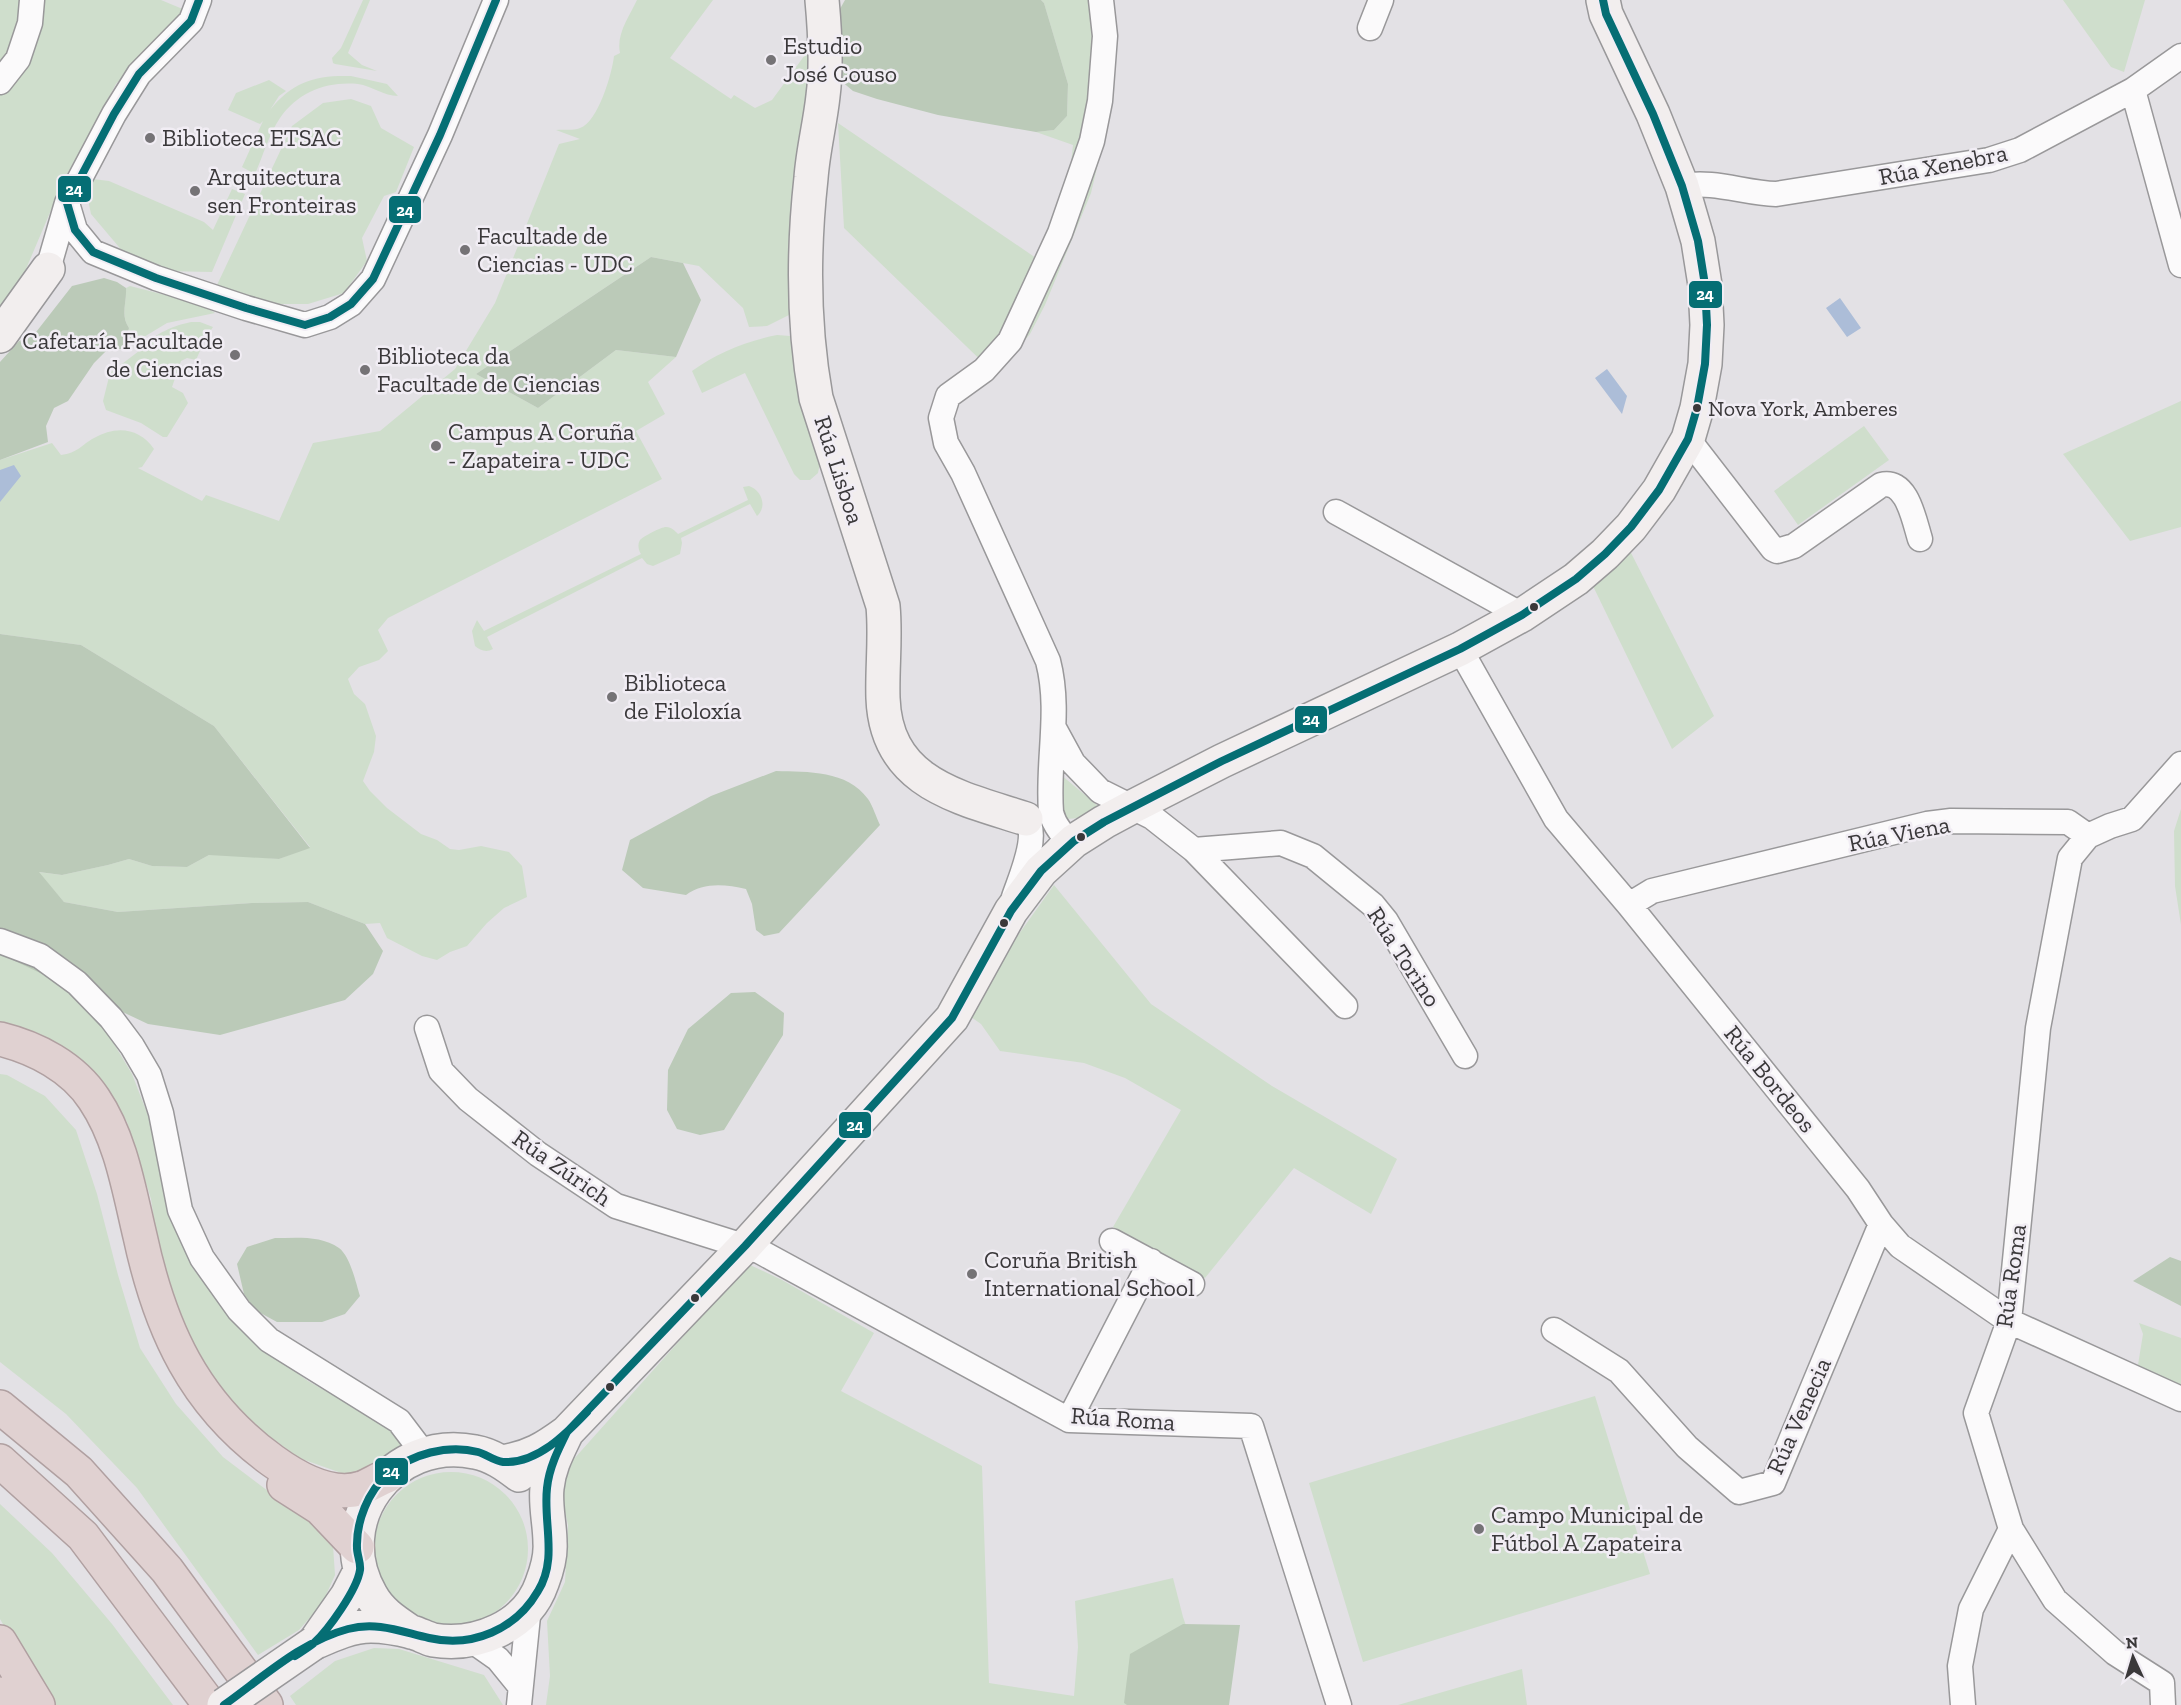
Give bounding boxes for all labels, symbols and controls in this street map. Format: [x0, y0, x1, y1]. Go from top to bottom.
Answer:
place label: Estudio José Couso [783, 31, 897, 88]
marker: Estudio José Couso [764, 53, 778, 67]
place label: Biblioteca ETSAC [162, 123, 342, 152]
marker: Biblioteca ETSAC [143, 131, 157, 145]
street label: Rúa Xenebra [1876, 138, 2010, 191]
place label: Arquitectura sen Fronteiras [207, 162, 357, 219]
line badge: 24 [57, 175, 92, 203]
text: 24 [65, 180, 83, 199]
marker: Arquitectura sen Fronteiras [188, 184, 202, 198]
line badge: 24 [388, 195, 422, 224]
text: 24 [396, 201, 414, 220]
place label: Facultade de Ciencias - UDC [477, 221, 633, 278]
marker: Facultade de Ciencias - UDC [458, 243, 472, 257]
line badge: 24 [1688, 280, 1723, 309]
text: 24 [1696, 285, 1714, 304]
place label: Cafetaría Facultade de Ciencias [22, 326, 223, 383]
place label: Biblioteca da Facultade de Ciencias [377, 341, 600, 398]
marker: Cafetaría Facultade de Ciencias [228, 348, 242, 362]
marker: Biblioteca da Facultade de Ciencias [358, 363, 372, 377]
place label: Nova York, Amberes [1708, 395, 1898, 422]
marker: Nova York, Amberes [1691, 402, 1703, 414]
street label: Rúa Lisboa [808, 412, 871, 528]
place label: Campus A Coruña - Zapateira - UDC [448, 417, 635, 474]
marker: Campus A Coruña - Zapateira - UDC [429, 439, 443, 453]
unlabelled marker [1528, 601, 1540, 613]
place label: Biblioteca de Filoloxía [624, 668, 742, 725]
marker: Biblioteca de Filoloxía [605, 690, 619, 704]
line badge: 24 [1294, 705, 1328, 734]
text: 24 [1302, 710, 1320, 729]
street label: Rúa Viena [1846, 809, 1953, 858]
unlabelled marker [1075, 831, 1087, 843]
street label: Rúa Torino [1361, 901, 1447, 1012]
unlabelled marker [998, 917, 1010, 929]
street label: Rúa Bordeos [1718, 1019, 1822, 1138]
line badge: 24 [838, 1111, 872, 1139]
text: 24 [846, 1116, 864, 1135]
street label: Rúa Zúrich [507, 1123, 618, 1212]
street label: Rúa Roma [1989, 1222, 2032, 1330]
place label: Coruña British International School [984, 1245, 1195, 1302]
marker: Coruña British International School [965, 1267, 979, 1281]
unlabelled marker [689, 1292, 701, 1304]
street label: Rúa Venecia [1760, 1353, 1837, 1478]
unlabelled marker [604, 1381, 616, 1393]
street label: Rúa Roma [1070, 1400, 1177, 1437]
line badge: 24 [374, 1457, 409, 1486]
text: 24 [382, 1462, 400, 1481]
place label: Campo Municipal de Fútbol A Zapateira [1491, 1500, 1703, 1557]
marker: Campo Municipal de Fútbol A Zapateira [1472, 1522, 1486, 1536]
north arrow [2103, 1627, 2163, 1687]
text: N [2125, 1633, 2139, 1652]

